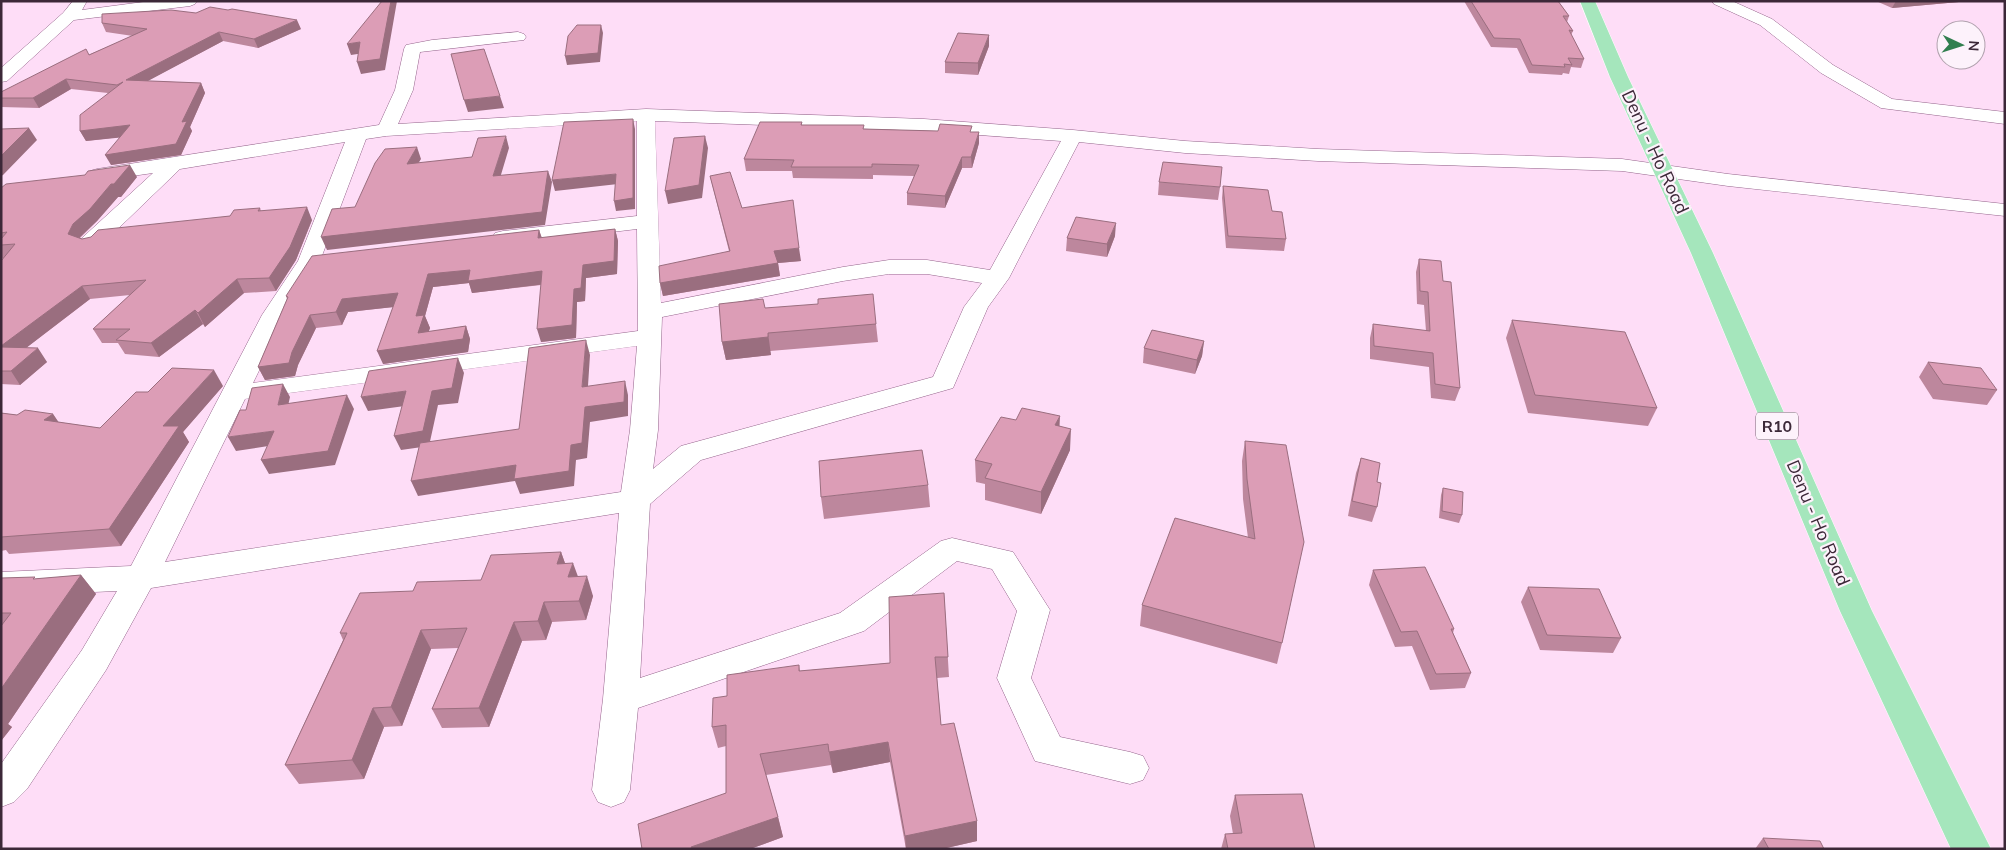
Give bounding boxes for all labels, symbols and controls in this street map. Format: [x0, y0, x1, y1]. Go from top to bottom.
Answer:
north arrow [1936, 20, 1986, 70]
text: N [1965, 40, 1983, 52]
street label: Denu - Ho Road [1617, 86, 1694, 217]
road number: R10 [1756, 412, 1798, 440]
street label: Denu - Ho Road [1782, 457, 1855, 589]

